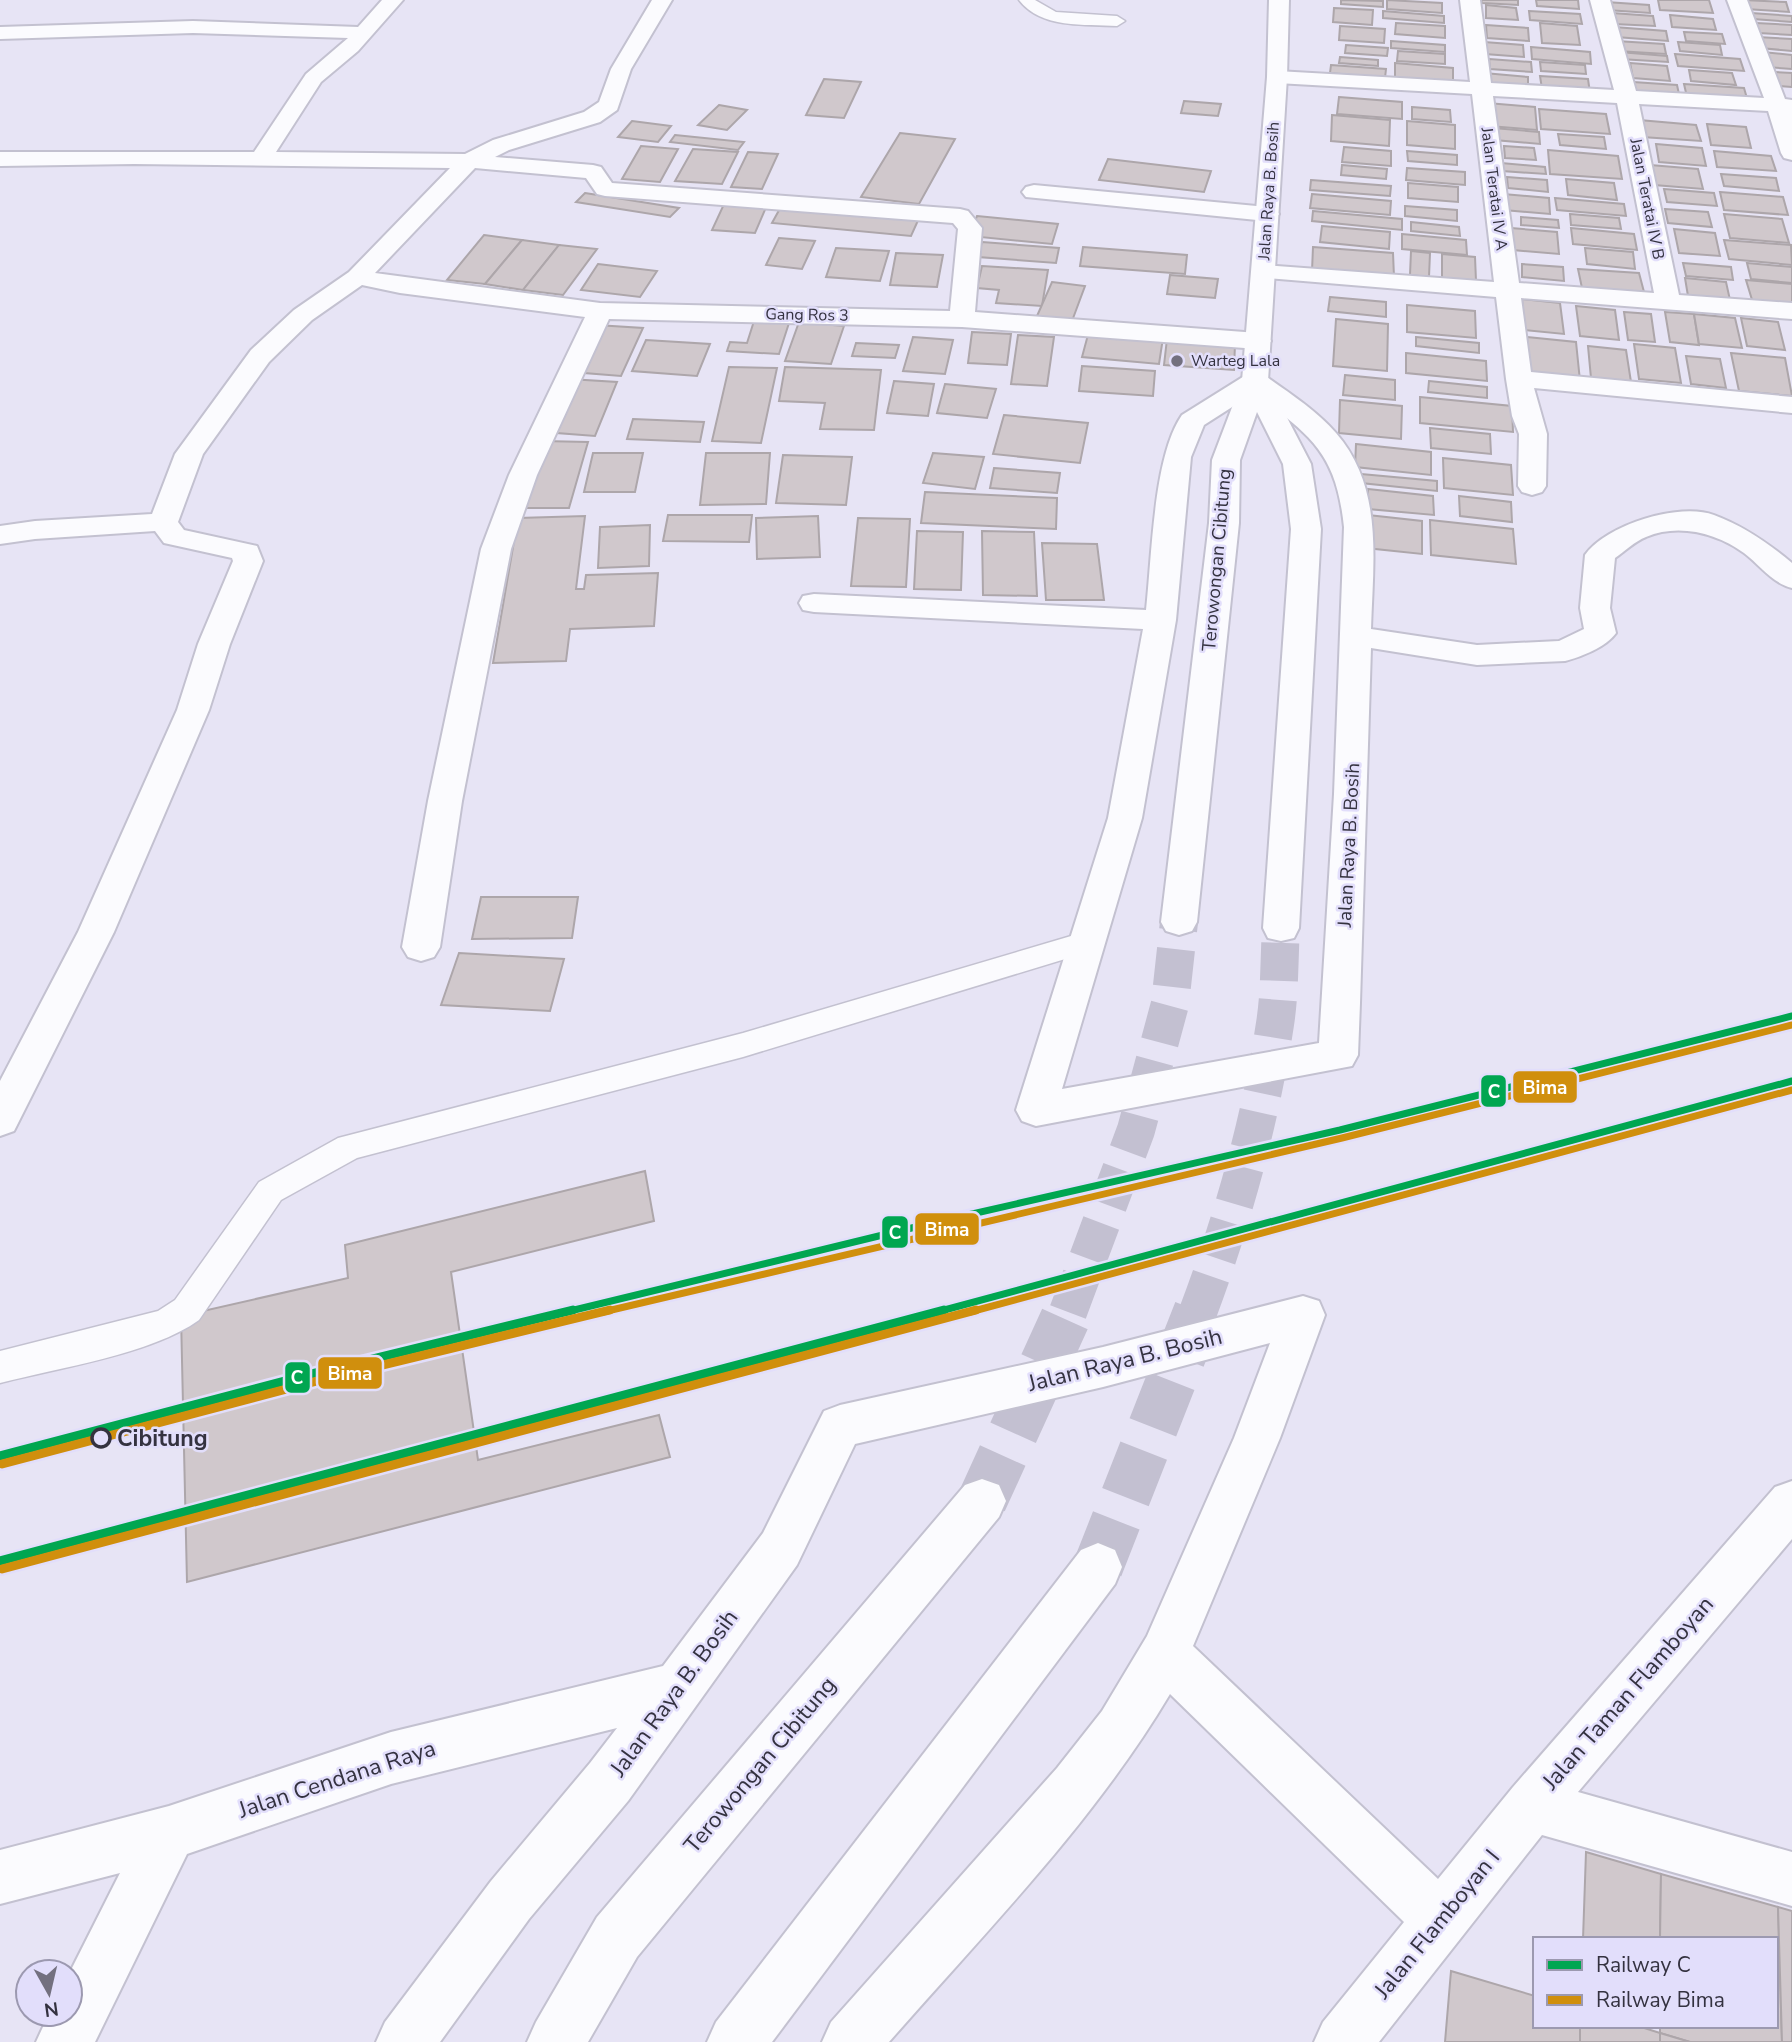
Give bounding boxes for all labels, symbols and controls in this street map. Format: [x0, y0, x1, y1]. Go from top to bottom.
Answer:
street label: Jalan Raya B. Bosih [1253, 121, 1285, 262]
street label: Jalan Teratai IV A [1475, 125, 1513, 252]
street label: Jalan Teratai IV B [1624, 136, 1670, 262]
street label: Gang Ros 3 [765, 303, 849, 327]
place label: Warteg Lala [1191, 350, 1280, 372]
marker: Warteg Lala [1169, 353, 1185, 369]
street label: Terowongan Cibitung [1196, 468, 1238, 652]
street label: Jalan Raya B. Bosih [1332, 762, 1366, 929]
line badge: Bima [1512, 1070, 1578, 1104]
line badge: C [1480, 1074, 1507, 1108]
text: Bima [1523, 1075, 1567, 1101]
text: C [1488, 1079, 1501, 1105]
line badge: Bima [914, 1212, 980, 1246]
line badge: C [881, 1215, 909, 1249]
text: Bima [925, 1217, 969, 1243]
text: C [889, 1220, 902, 1246]
street label: Jalan Raya B. Bosih [1024, 1321, 1225, 1399]
line badge: Bima [317, 1356, 383, 1390]
line badge: C [284, 1361, 311, 1394]
text: Bima [328, 1361, 372, 1387]
text: C [291, 1365, 304, 1391]
place label: Cibitung [117, 1423, 208, 1454]
marker: Cibitung [91, 1428, 111, 1448]
street label: Jalan Taman Flamboyan [1535, 1590, 1721, 1797]
street label: Jalan Raya B. Bosih [602, 1603, 745, 1783]
street label: Terowongan Cibitung [677, 1670, 843, 1860]
street label: Jalan Cendana Raya [234, 1732, 440, 1826]
street label: Jalan Flamboyan I [1367, 1843, 1507, 2006]
legend [1533, 1937, 1778, 2028]
text: Railway C [1596, 1951, 1691, 1979]
north arrow [14, 1958, 84, 2028]
text: Railway Bima [1596, 1986, 1725, 2014]
text: N [42, 1995, 60, 2023]

